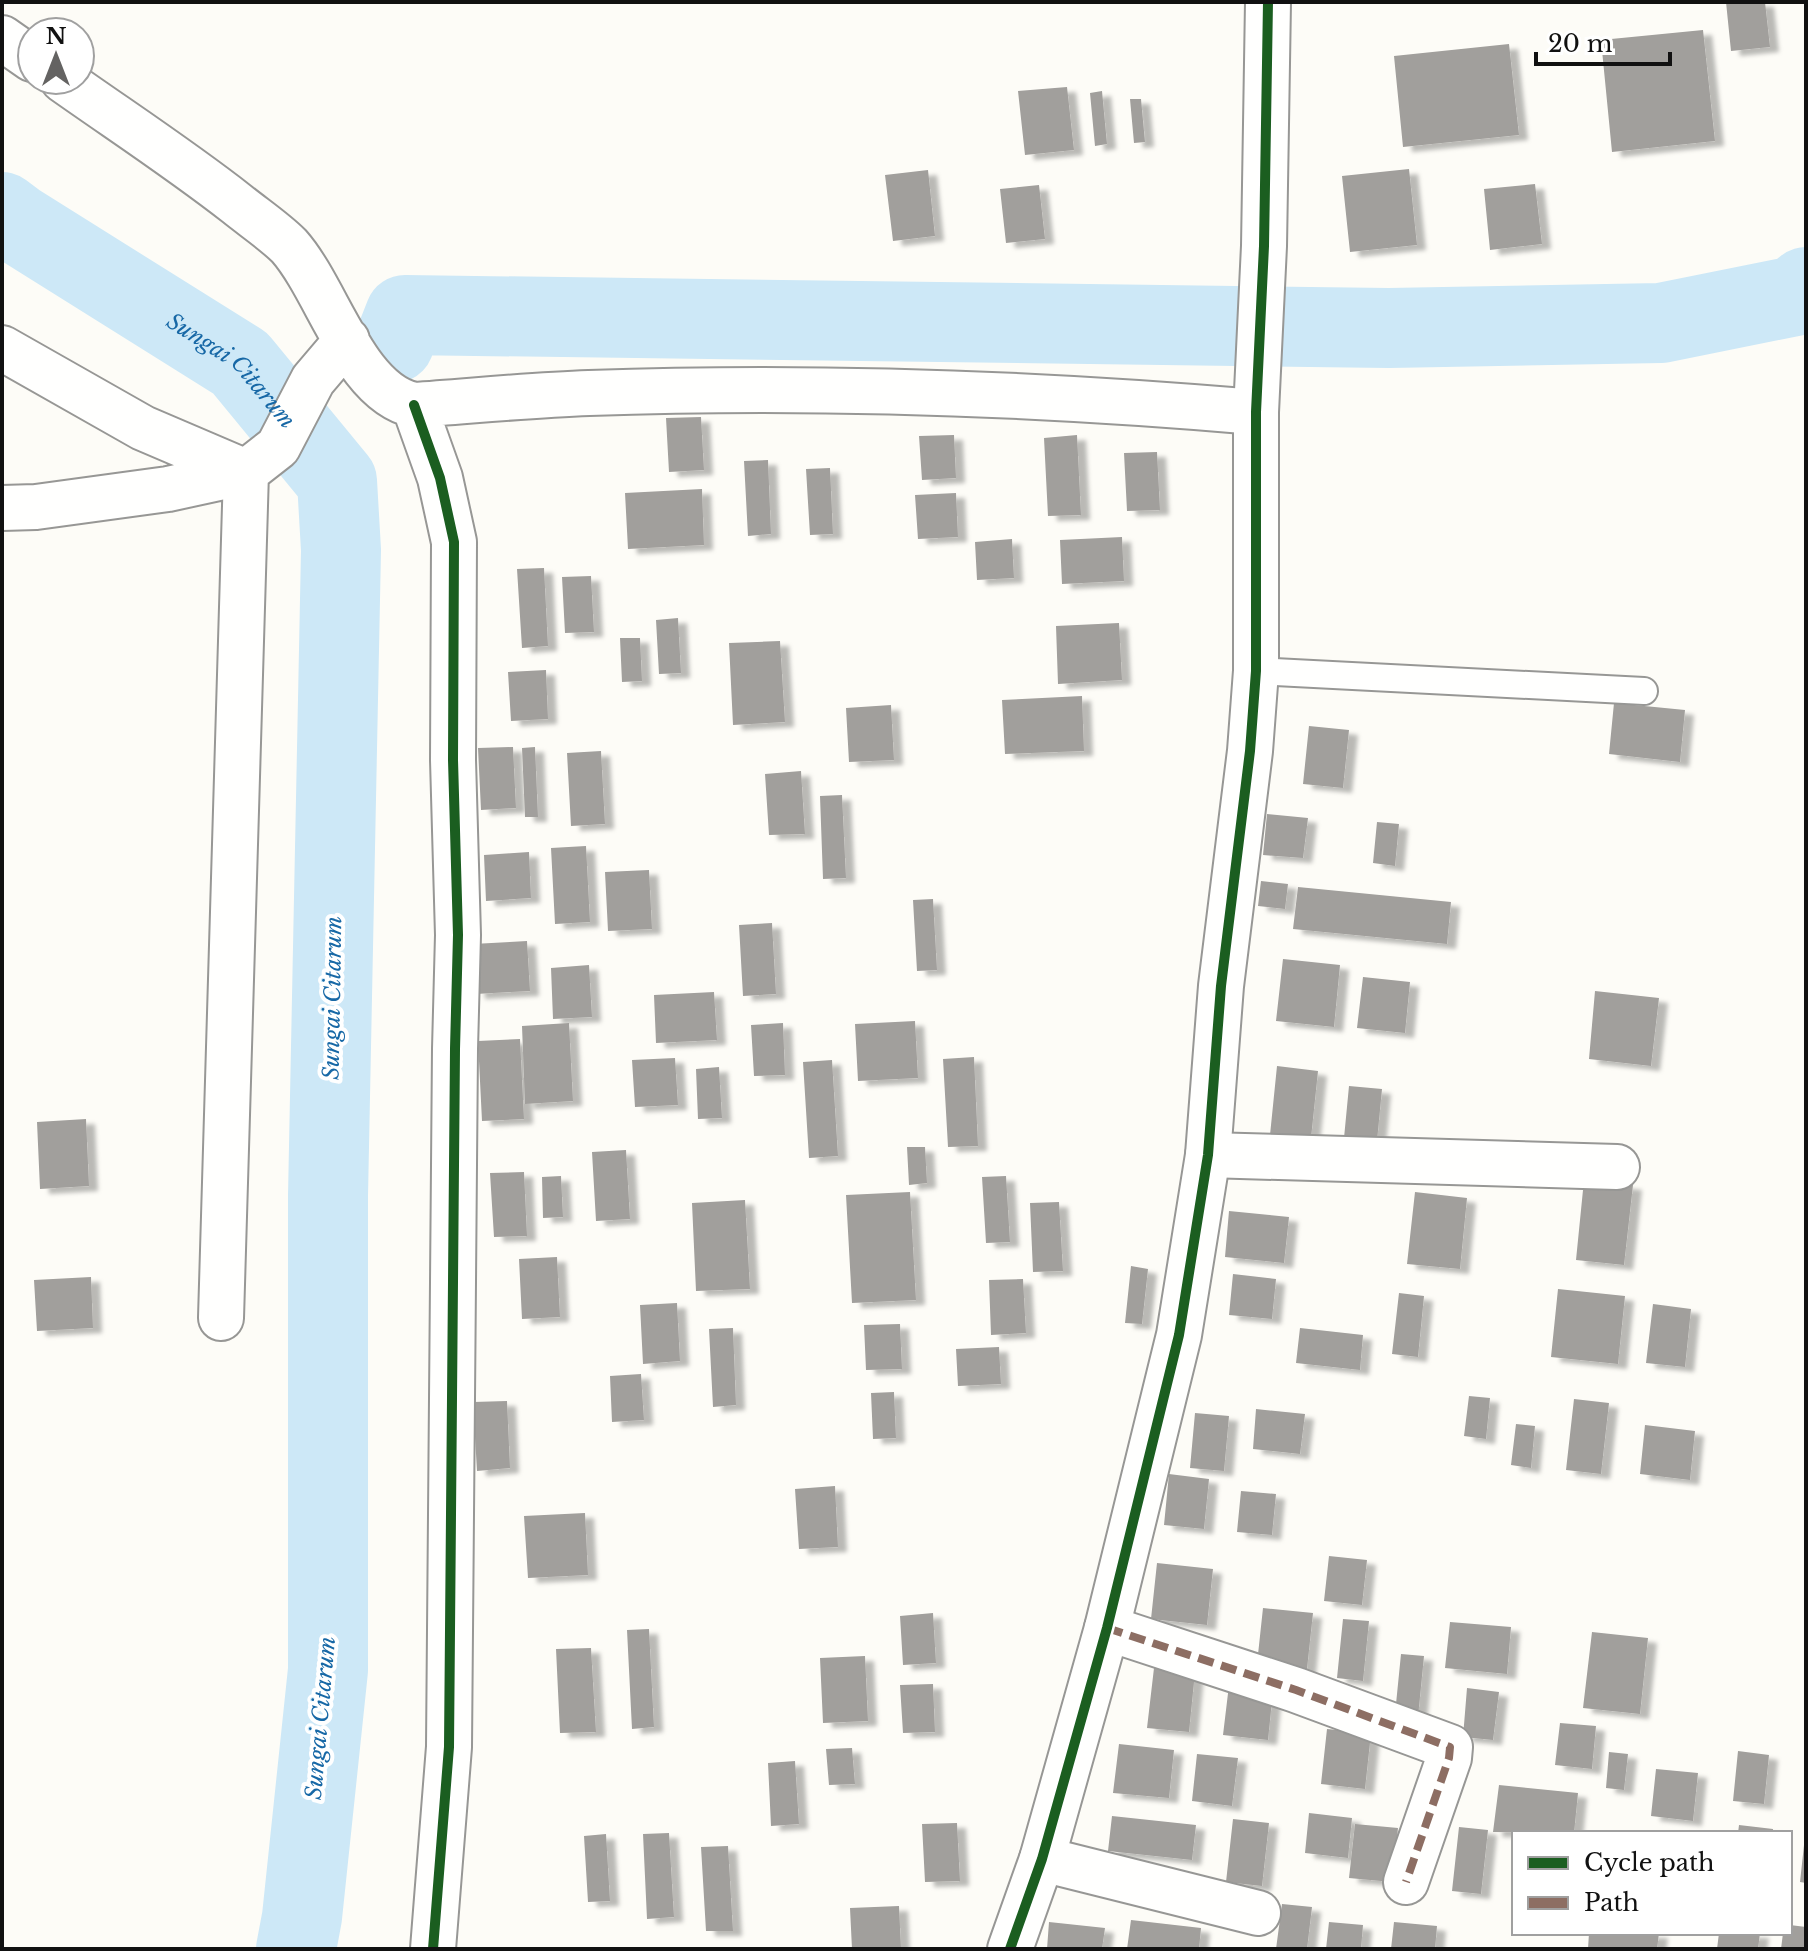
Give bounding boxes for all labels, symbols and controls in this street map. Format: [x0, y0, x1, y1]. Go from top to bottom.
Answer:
north arrow [16, 16, 96, 96]
scale bar [1536, 16, 1670, 66]
text: N [46, 23, 67, 50]
text: 20 m [1548, 29, 1613, 58]
water label: Sungai Citarum [161, 307, 301, 434]
water label: Sungai Citarum [318, 916, 347, 1080]
water label: Sungai Citarum [300, 1635, 341, 1801]
legend [1512, 1831, 1792, 1935]
text: Cycle path [1584, 1848, 1715, 1877]
text: Path [1584, 1888, 1639, 1917]

